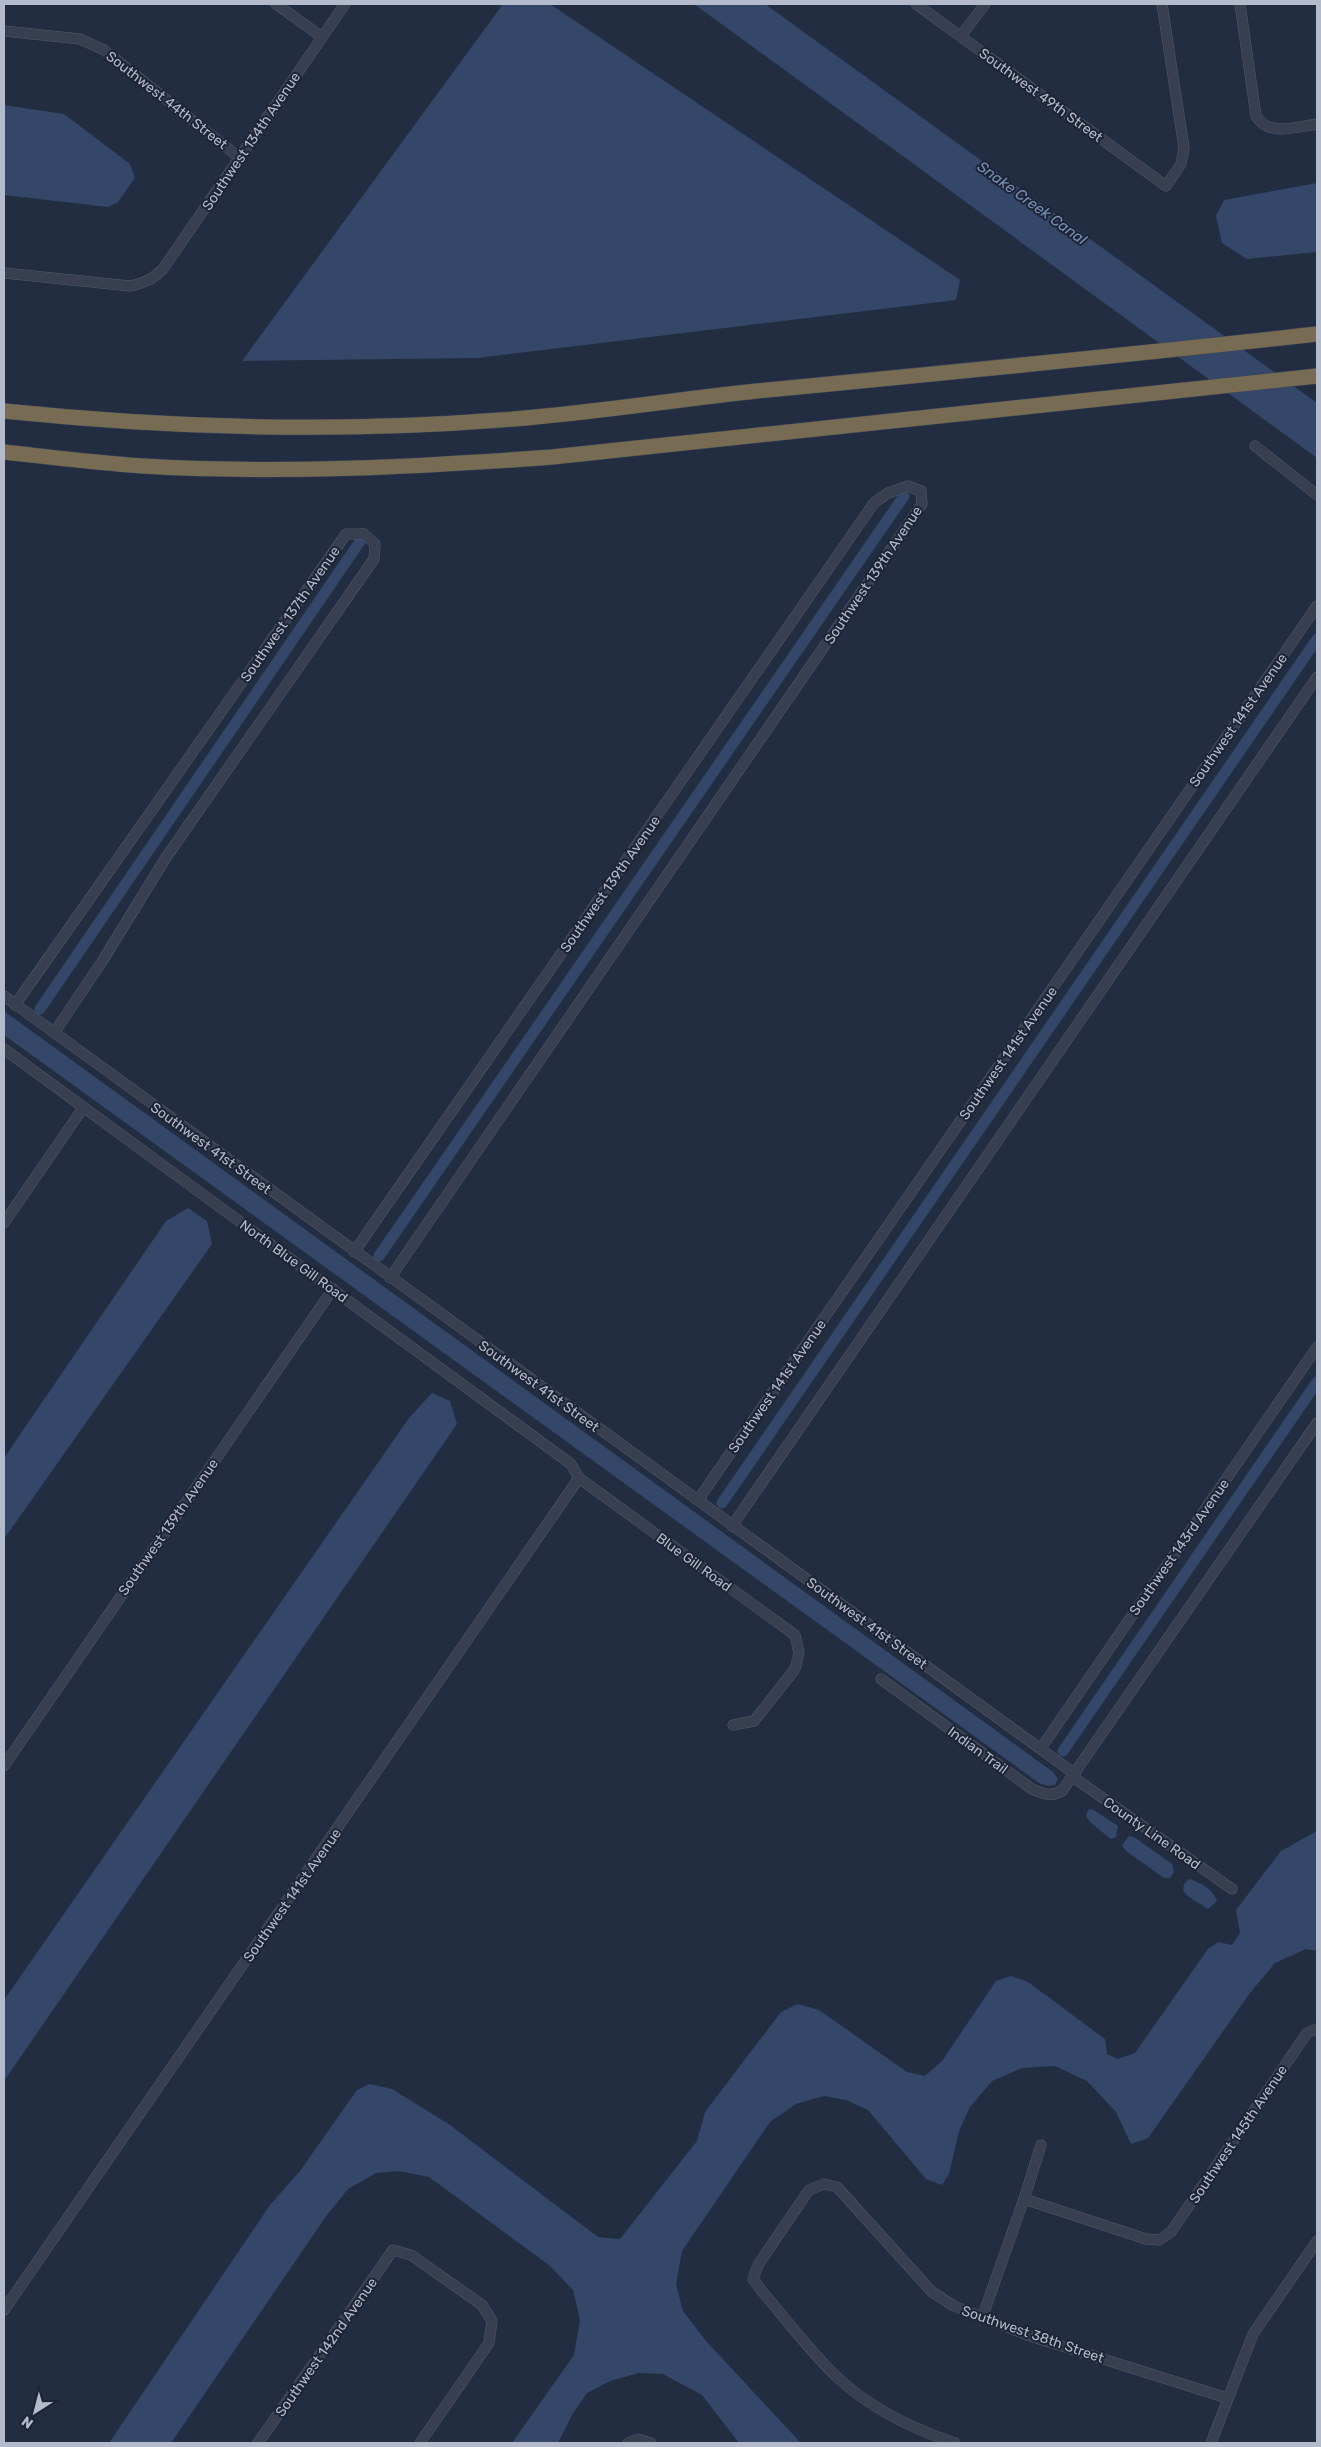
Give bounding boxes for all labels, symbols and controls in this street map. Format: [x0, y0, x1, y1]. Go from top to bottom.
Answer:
street label: Southwest 49th Street [976, 45, 1106, 146]
street label: Southwest 44th Street [103, 48, 231, 153]
street label: Southwest 134th Avenue [199, 69, 304, 214]
water label: Snake Creek Canal [974, 157, 1090, 249]
street label: Southwest 139th Avenue [821, 503, 926, 648]
street label: Southwest 137th Avenue [237, 543, 344, 685]
street label: Southwest 141st Avenue [1186, 650, 1291, 790]
street label: Southwest 139th Avenue [557, 813, 664, 956]
street label: Southwest 141st Avenue [956, 983, 1061, 1123]
street label: Southwest 41st Street [147, 1099, 275, 1198]
street label: North Blue Gill Road [236, 1217, 351, 1306]
street label: Southwest 141st Avenue [725, 1316, 830, 1456]
street label: Southwest 41st Street [475, 1337, 603, 1436]
street label: Southwest 139th Avenue [115, 1456, 222, 1599]
street label: Southwest 143rd Avenue [1126, 1476, 1233, 1619]
street label: Blue Gill Road [653, 1529, 735, 1595]
street label: Southwest 41st Street [803, 1574, 931, 1673]
street label: Indian Trail [944, 1723, 1011, 1778]
street label: County Line Road [1100, 1794, 1204, 1873]
street label: Southwest 141st Avenue [240, 1825, 345, 1965]
street label: Southwest 145th Avenue [1186, 2062, 1291, 2207]
street label: Southwest 142nd Avenue [272, 2274, 381, 2420]
street label: Southwest 38th Street [960, 2302, 1107, 2367]
north arrow [10, 2387, 60, 2437]
text: N [19, 2412, 37, 2432]

